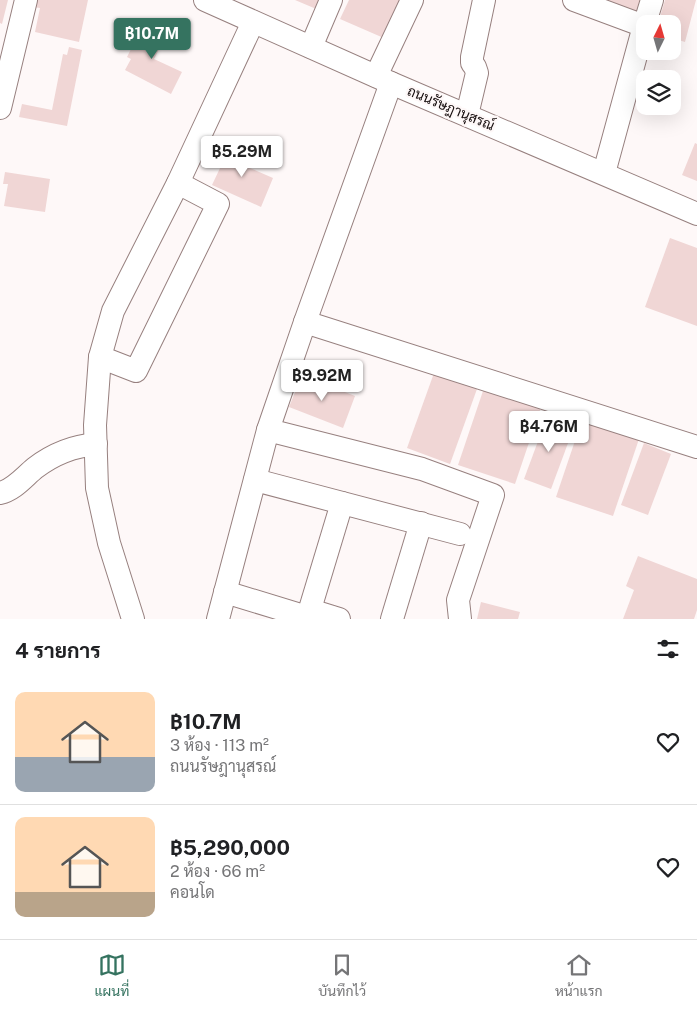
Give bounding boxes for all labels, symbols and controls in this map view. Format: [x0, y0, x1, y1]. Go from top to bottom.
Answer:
north arrow [636, 15, 681, 60]
map controls [636, 15, 681, 115]
pin: ฿10.7M [111, 18, 193, 60]
text: ฿10.7M [125, 24, 179, 43]
button: layers [636, 70, 681, 115]
street label: ถนนรัษฎานุสรณ์ [404, 82, 497, 135]
pin: ฿5.29M [201, 136, 283, 178]
text: ฿5.29M [212, 142, 272, 161]
pin: ฿9.92M [281, 360, 363, 402]
text: ฿9.92M [292, 366, 352, 385]
pin: ฿4.76M [508, 410, 590, 453]
text: ฿4.76M [520, 417, 578, 436]
icon: filters [654, 635, 682, 663]
text: 4 รายการ [15, 638, 101, 663]
text: ฿10.7M [170, 709, 242, 734]
icon: home [55, 712, 115, 772]
icon: heart [654, 728, 682, 756]
text: 3 ห้อง · 113 m² [170, 736, 269, 755]
text: ถนนรัษฎานุสรณ์ [170, 757, 276, 776]
text: ฿5,290,000 [170, 835, 290, 860]
icon: home [55, 837, 115, 897]
icon: heart [654, 853, 682, 881]
text: 2 ห้อง · 66 m² [170, 862, 265, 881]
text: คอนโด [170, 883, 215, 902]
tab: แผนที่ [94, 951, 129, 999]
tab: บันทึกไว้ [318, 951, 366, 999]
tab: หน้าแรก [555, 951, 603, 999]

